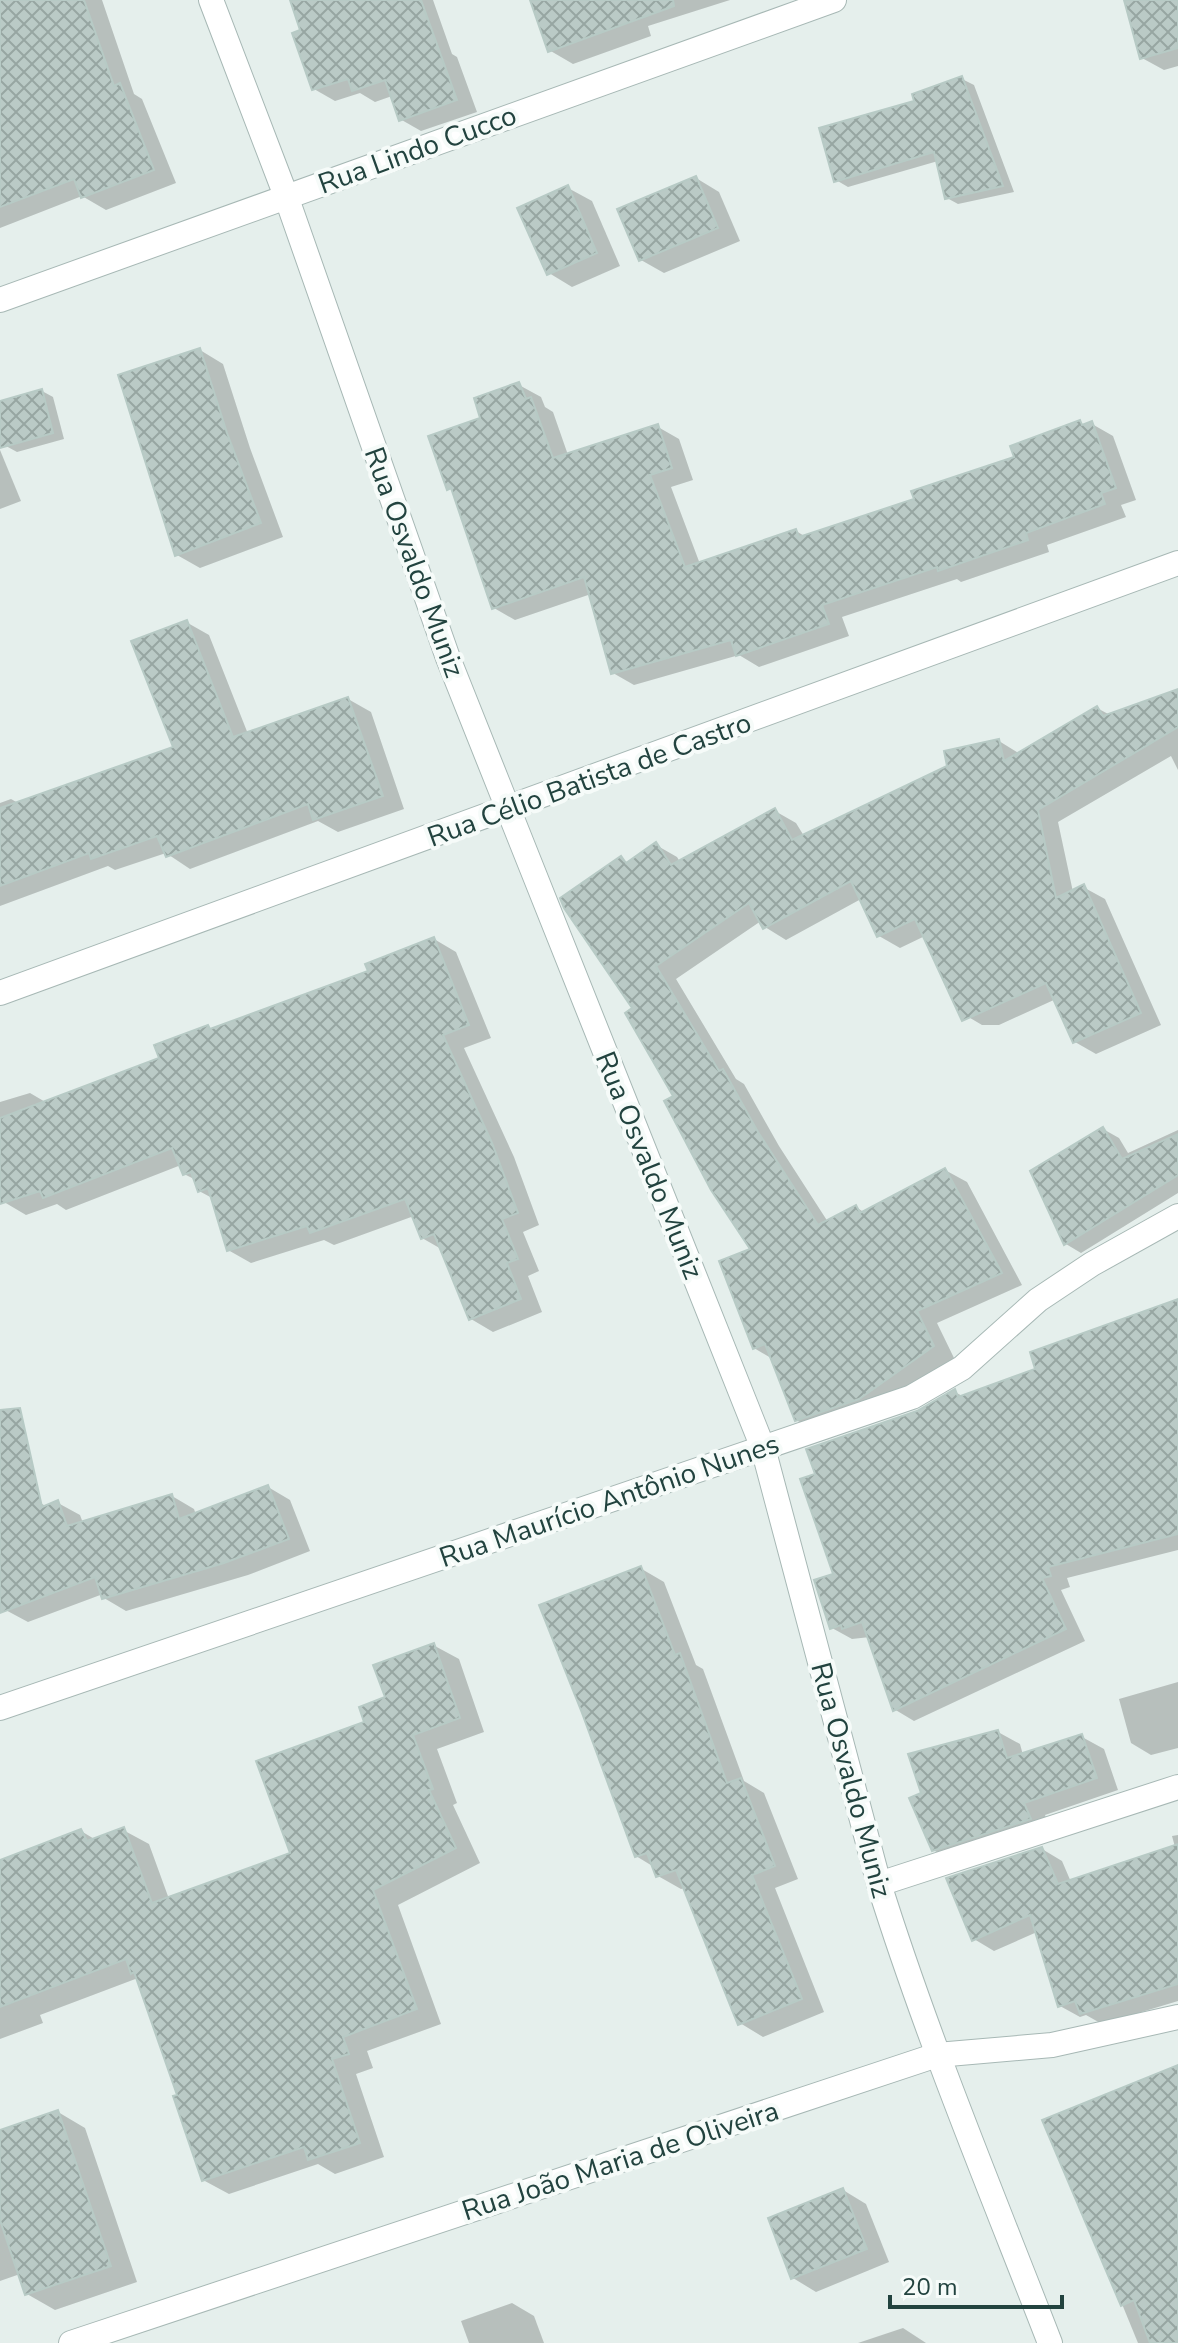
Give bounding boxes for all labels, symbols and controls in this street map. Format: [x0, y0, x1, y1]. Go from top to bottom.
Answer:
street label: Rua Lindo Cucco [313, 96, 522, 203]
street label: Rua Osvaldo Muniz [355, 442, 473, 683]
street label: Rua Célio Batista de Castro [422, 704, 757, 856]
street label: Rua Osvaldo Muniz [586, 1046, 712, 1285]
street label: Rua Maurício Antônio Nunes [434, 1425, 784, 1577]
street label: Rua Osvaldo Muniz [801, 1658, 901, 1902]
street label: Rua João Maria de Oliveira [457, 2092, 784, 2230]
scale bar [890, 2259, 1062, 2309]
text: 20 m [902, 2271, 958, 2303]

